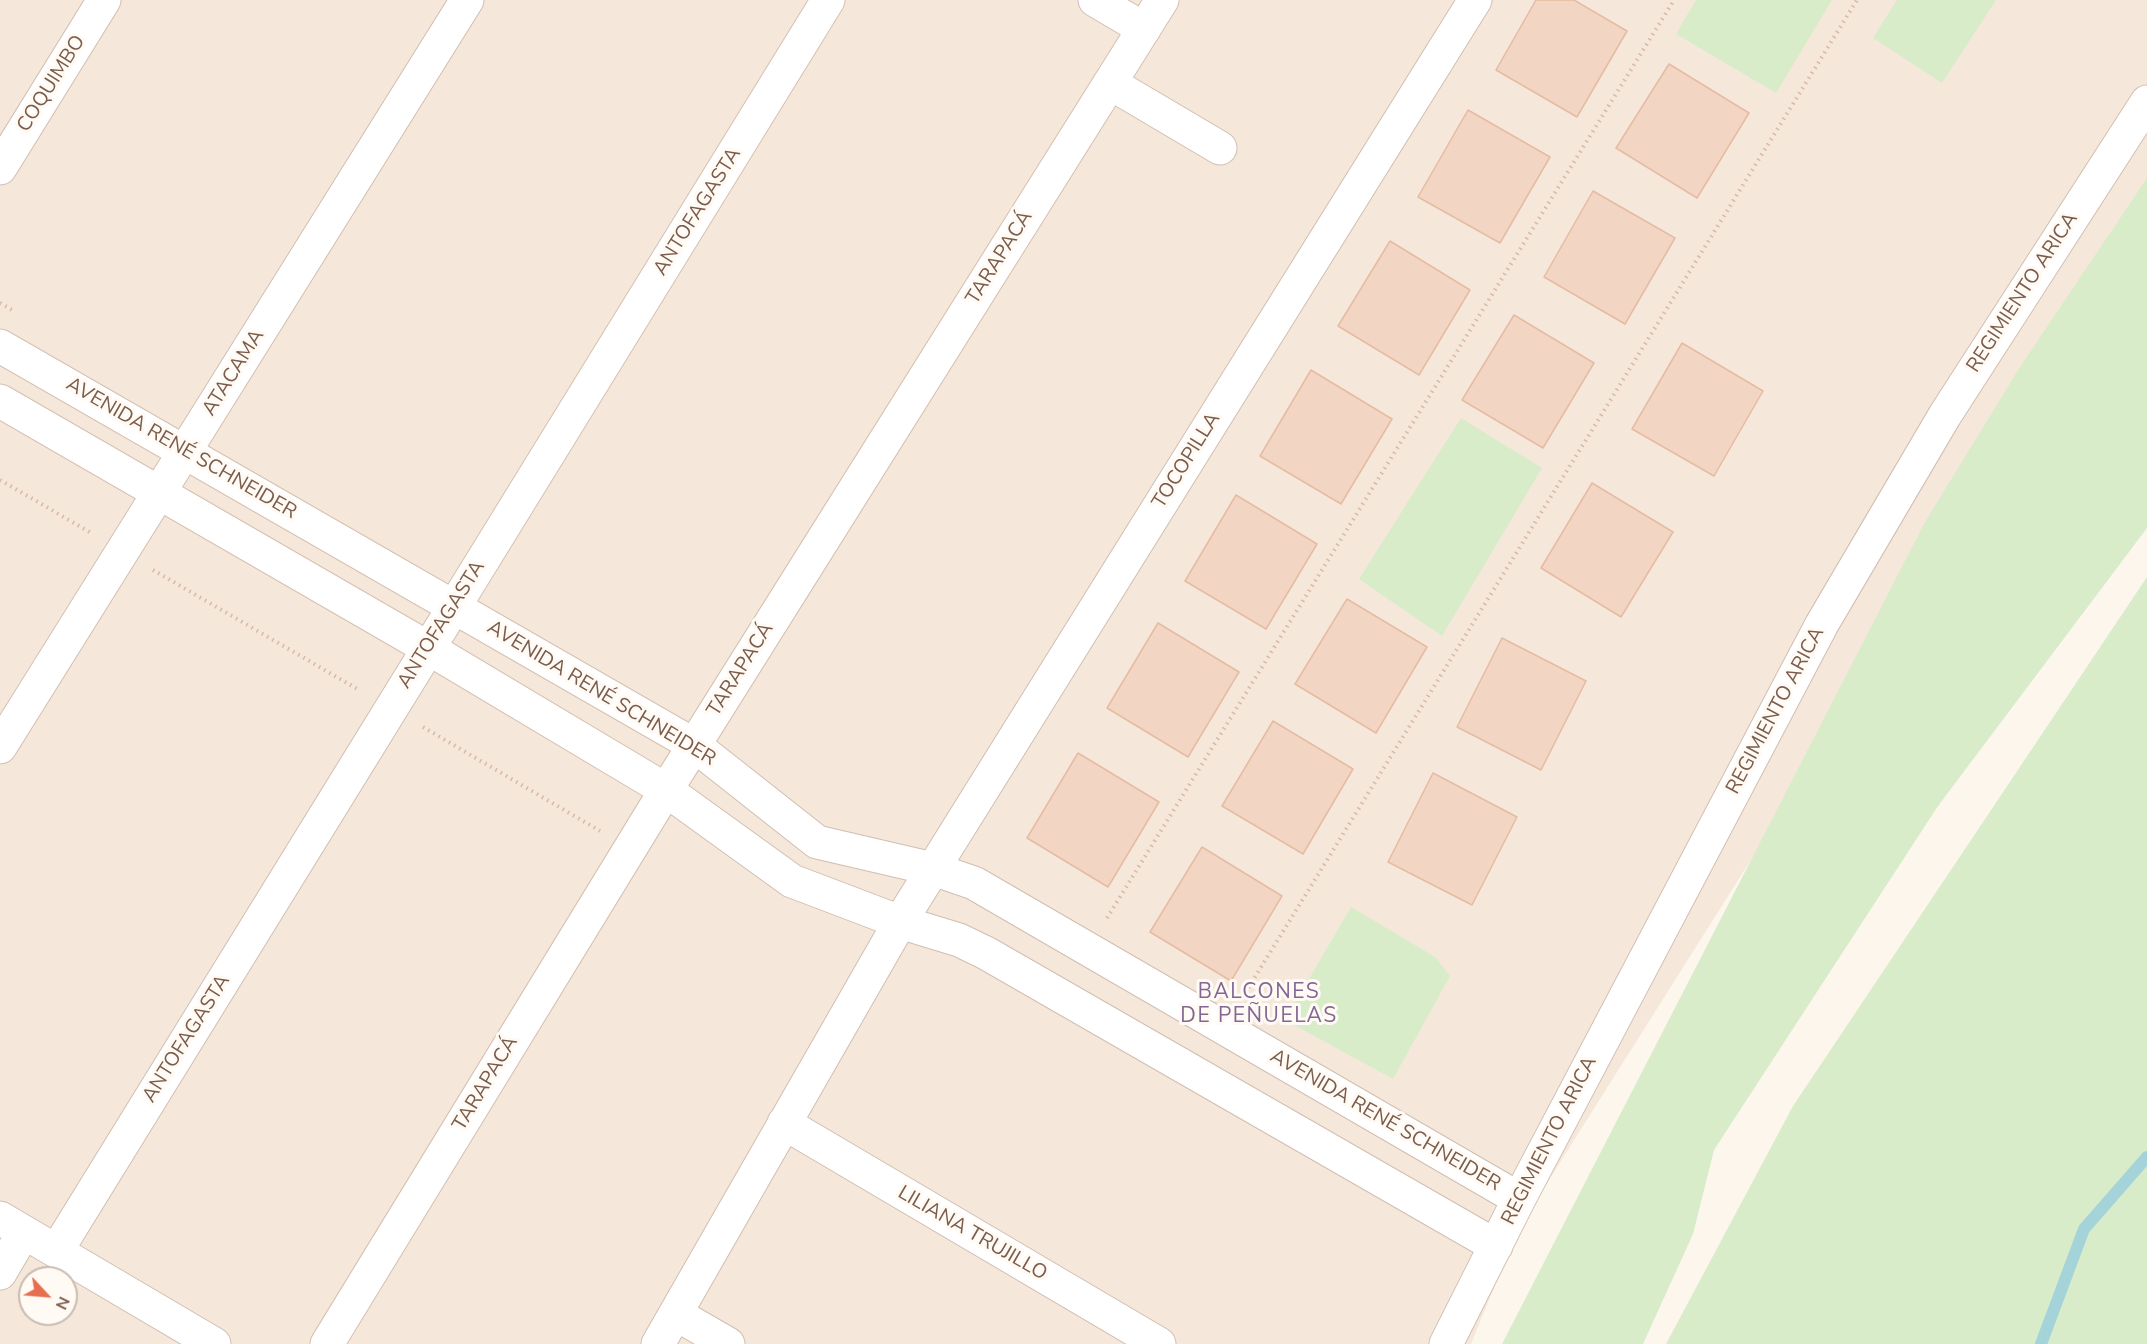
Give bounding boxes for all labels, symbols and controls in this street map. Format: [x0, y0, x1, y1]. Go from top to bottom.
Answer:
street label: COQUIMBO [13, 31, 91, 137]
street label: ANTOFAGASTA [649, 144, 747, 280]
street label: TARAPACÁ [962, 207, 1038, 309]
street label: REGIMIENTO ARICA [1962, 209, 2084, 377]
street label: ATACAMA [198, 325, 270, 421]
street label: AVENIDA RENÉ SCHNEIDER [61, 373, 301, 525]
street label: TOCOPILLA [1148, 409, 1226, 513]
street label: ANTOFAGASTA [393, 557, 491, 693]
street label: AVENIDA RENÉ SCHNEIDER [482, 616, 720, 772]
street label: TARAPACÁ [703, 619, 779, 721]
street label: REGIMIENTO ARICA [1722, 623, 1830, 799]
street label: ANTOFAGASTA [138, 971, 236, 1107]
district label: BALCONES DE PEÑUELAS [1180, 980, 1338, 1030]
street label: TARAPACÁ [448, 1032, 524, 1136]
street label: AVENIDA RENÉ SCHNEIDER [1265, 1045, 1505, 1197]
street label: REGIMIENTO ARICA [1497, 1053, 1603, 1229]
street label: LILIANA TRUJILLO [893, 1182, 1051, 1286]
north arrow [18, 1266, 78, 1326]
text: N [50, 1293, 75, 1313]

